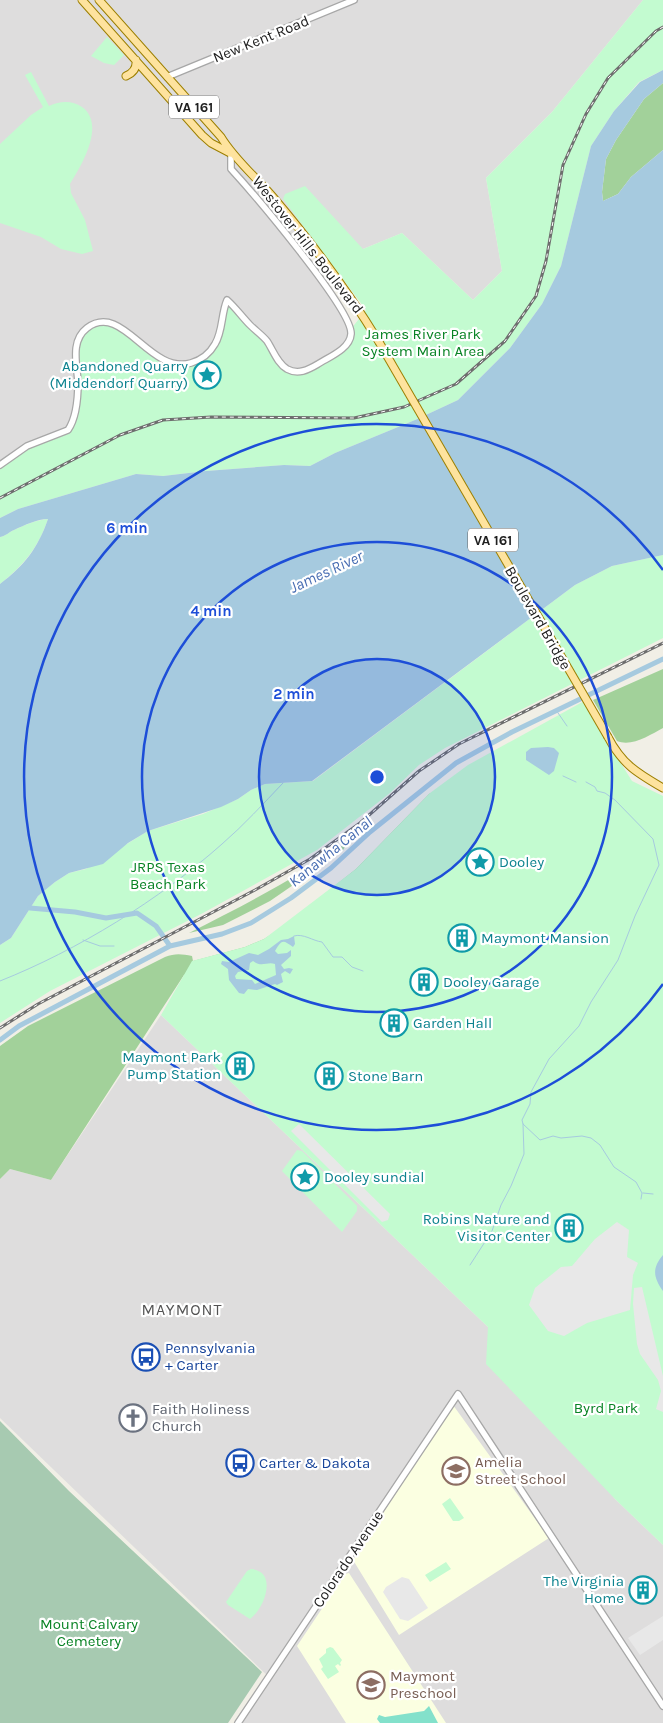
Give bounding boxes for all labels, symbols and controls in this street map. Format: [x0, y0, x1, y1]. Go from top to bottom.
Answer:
street label: New Kent Road [210, 12, 312, 66]
road number: VA 161 [169, 95, 219, 118]
street label: Westover Hills Boulevard [249, 173, 367, 317]
park label: James River Park System Main Area [362, 325, 484, 360]
place label: Abandoned Quarry (Middendorf Quarry) [49, 357, 188, 392]
place icon: Abandoned Quarry (Middendorf Quarry) [192, 360, 222, 390]
text: 6 min [106, 519, 148, 537]
road number: VA 161 [468, 528, 518, 552]
water label: James River [286, 546, 366, 597]
street label: Boulevard Bridge [501, 563, 575, 673]
text: 4 min [190, 602, 232, 620]
text: 2 min [273, 685, 315, 703]
centre of rings [368, 768, 386, 786]
water label: Kanawha Canal [285, 812, 376, 891]
place icon: Dooley [465, 847, 495, 877]
place label: Dooley [499, 853, 544, 871]
park label: JRPS Texas Beach Park [130, 858, 206, 893]
building icon: Maymont Mansion [447, 923, 477, 953]
place label: Maymont Mansion [481, 929, 609, 947]
building icon: Dooley Garage [409, 967, 439, 997]
place label: Dooley Garage [443, 973, 540, 991]
building icon: Garden Hall [379, 1008, 409, 1038]
place label: Garden Hall [413, 1014, 492, 1032]
place label: Maymont Park Pump Station [122, 1048, 221, 1083]
building icon: Maymont Park Pump Station [225, 1051, 255, 1081]
building icon: Stone Barn [314, 1061, 344, 1091]
place label: Stone Barn [348, 1067, 423, 1085]
place icon: Dooley sundial [290, 1162, 320, 1192]
place label: Dooley sundial [324, 1168, 425, 1186]
place label: Robins Nature and Visitor Center [423, 1210, 551, 1245]
building icon: Robins Nature and Visitor Center [554, 1213, 584, 1243]
district label: MAYMONT [142, 1300, 222, 1319]
place label: Pennsylvania + Carter [165, 1339, 255, 1374]
bus stop icon: Pennsylvania + Carter [131, 1342, 161, 1372]
park label: Byrd Park [574, 1399, 638, 1417]
place label: Faith Holiness Church [152, 1400, 250, 1435]
church icon: Faith Holiness Church [118, 1403, 148, 1433]
bus stop icon: Carter & Dakota [225, 1448, 255, 1478]
place label: Amelia Street School [475, 1453, 566, 1488]
place label: Carter & Dakota [259, 1454, 370, 1472]
school or university icon: Amelia Street School [441, 1456, 471, 1486]
street label: Colorado Avenue [309, 1507, 387, 1611]
place label: The Virginia Home [543, 1572, 624, 1607]
building icon: The Virginia Home [628, 1575, 658, 1605]
park label: Mount Calvary Cemetery [40, 1615, 138, 1650]
place label: Maymont Preschool [390, 1667, 457, 1702]
school or university icon: Maymont Preschool [356, 1670, 386, 1700]

